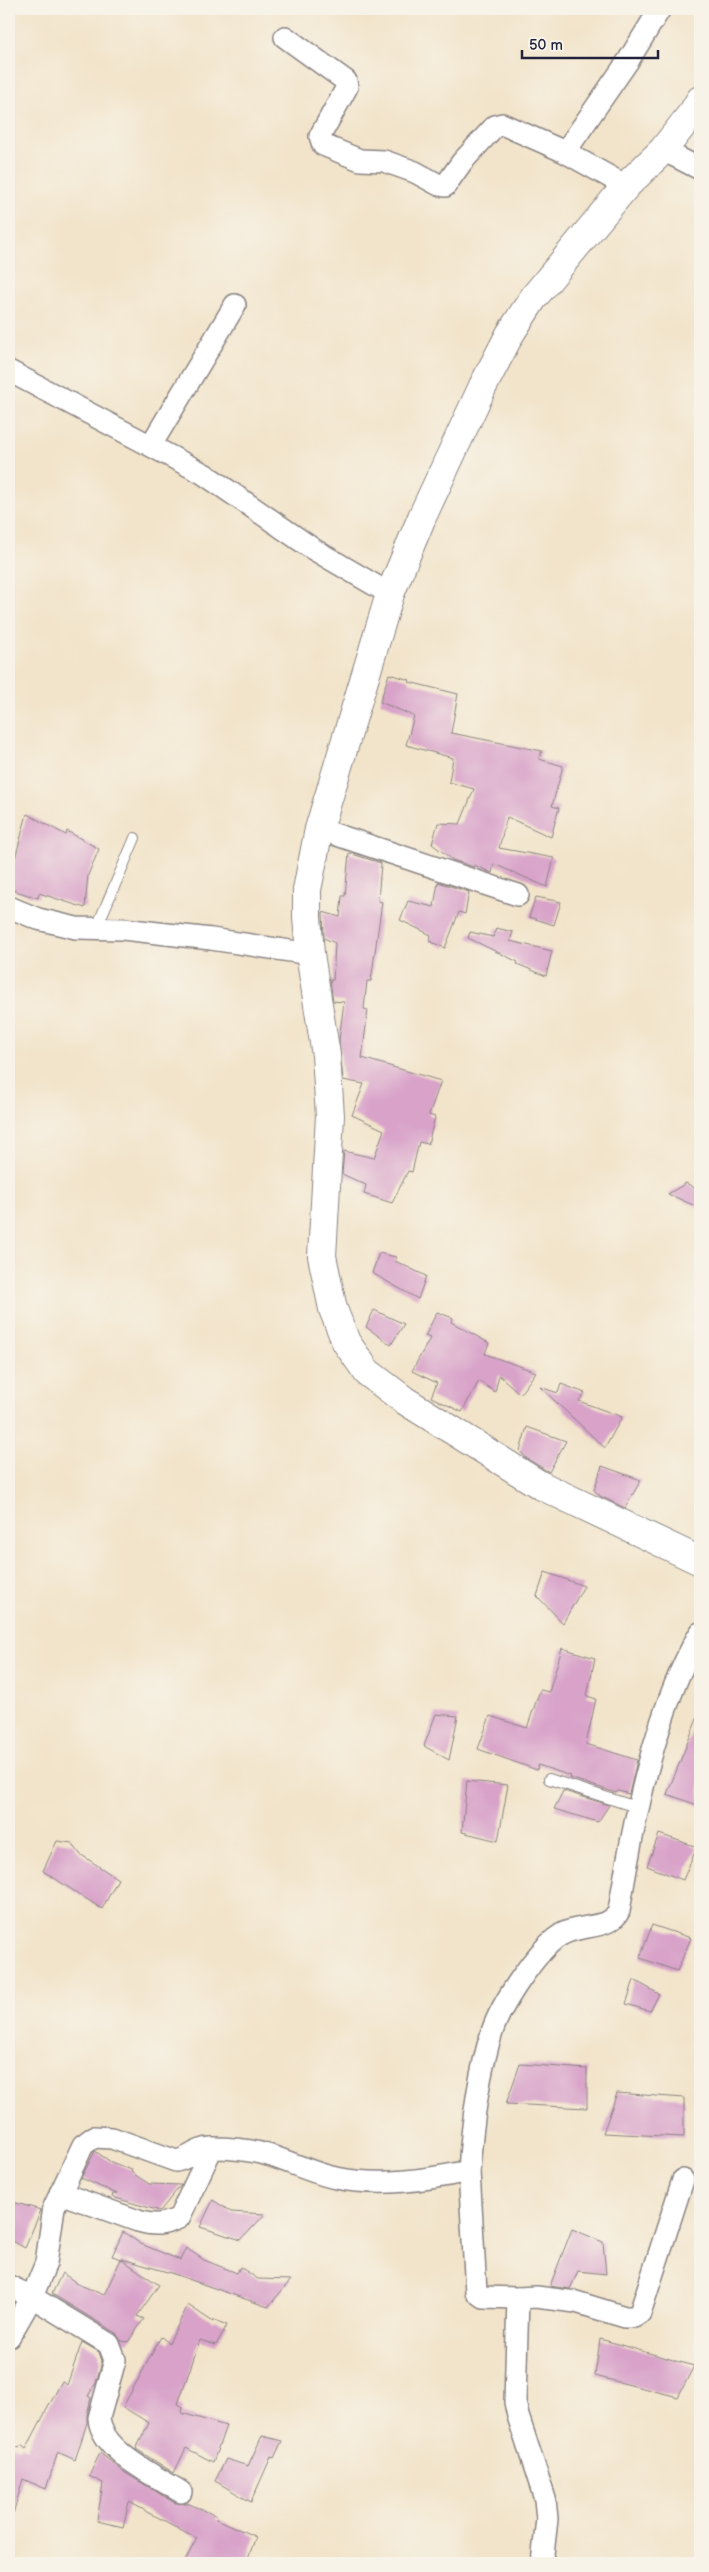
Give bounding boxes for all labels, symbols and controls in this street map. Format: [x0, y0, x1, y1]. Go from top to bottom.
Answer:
scale bar [522, 28, 658, 60]
text: 50 m [529, 36, 563, 55]

